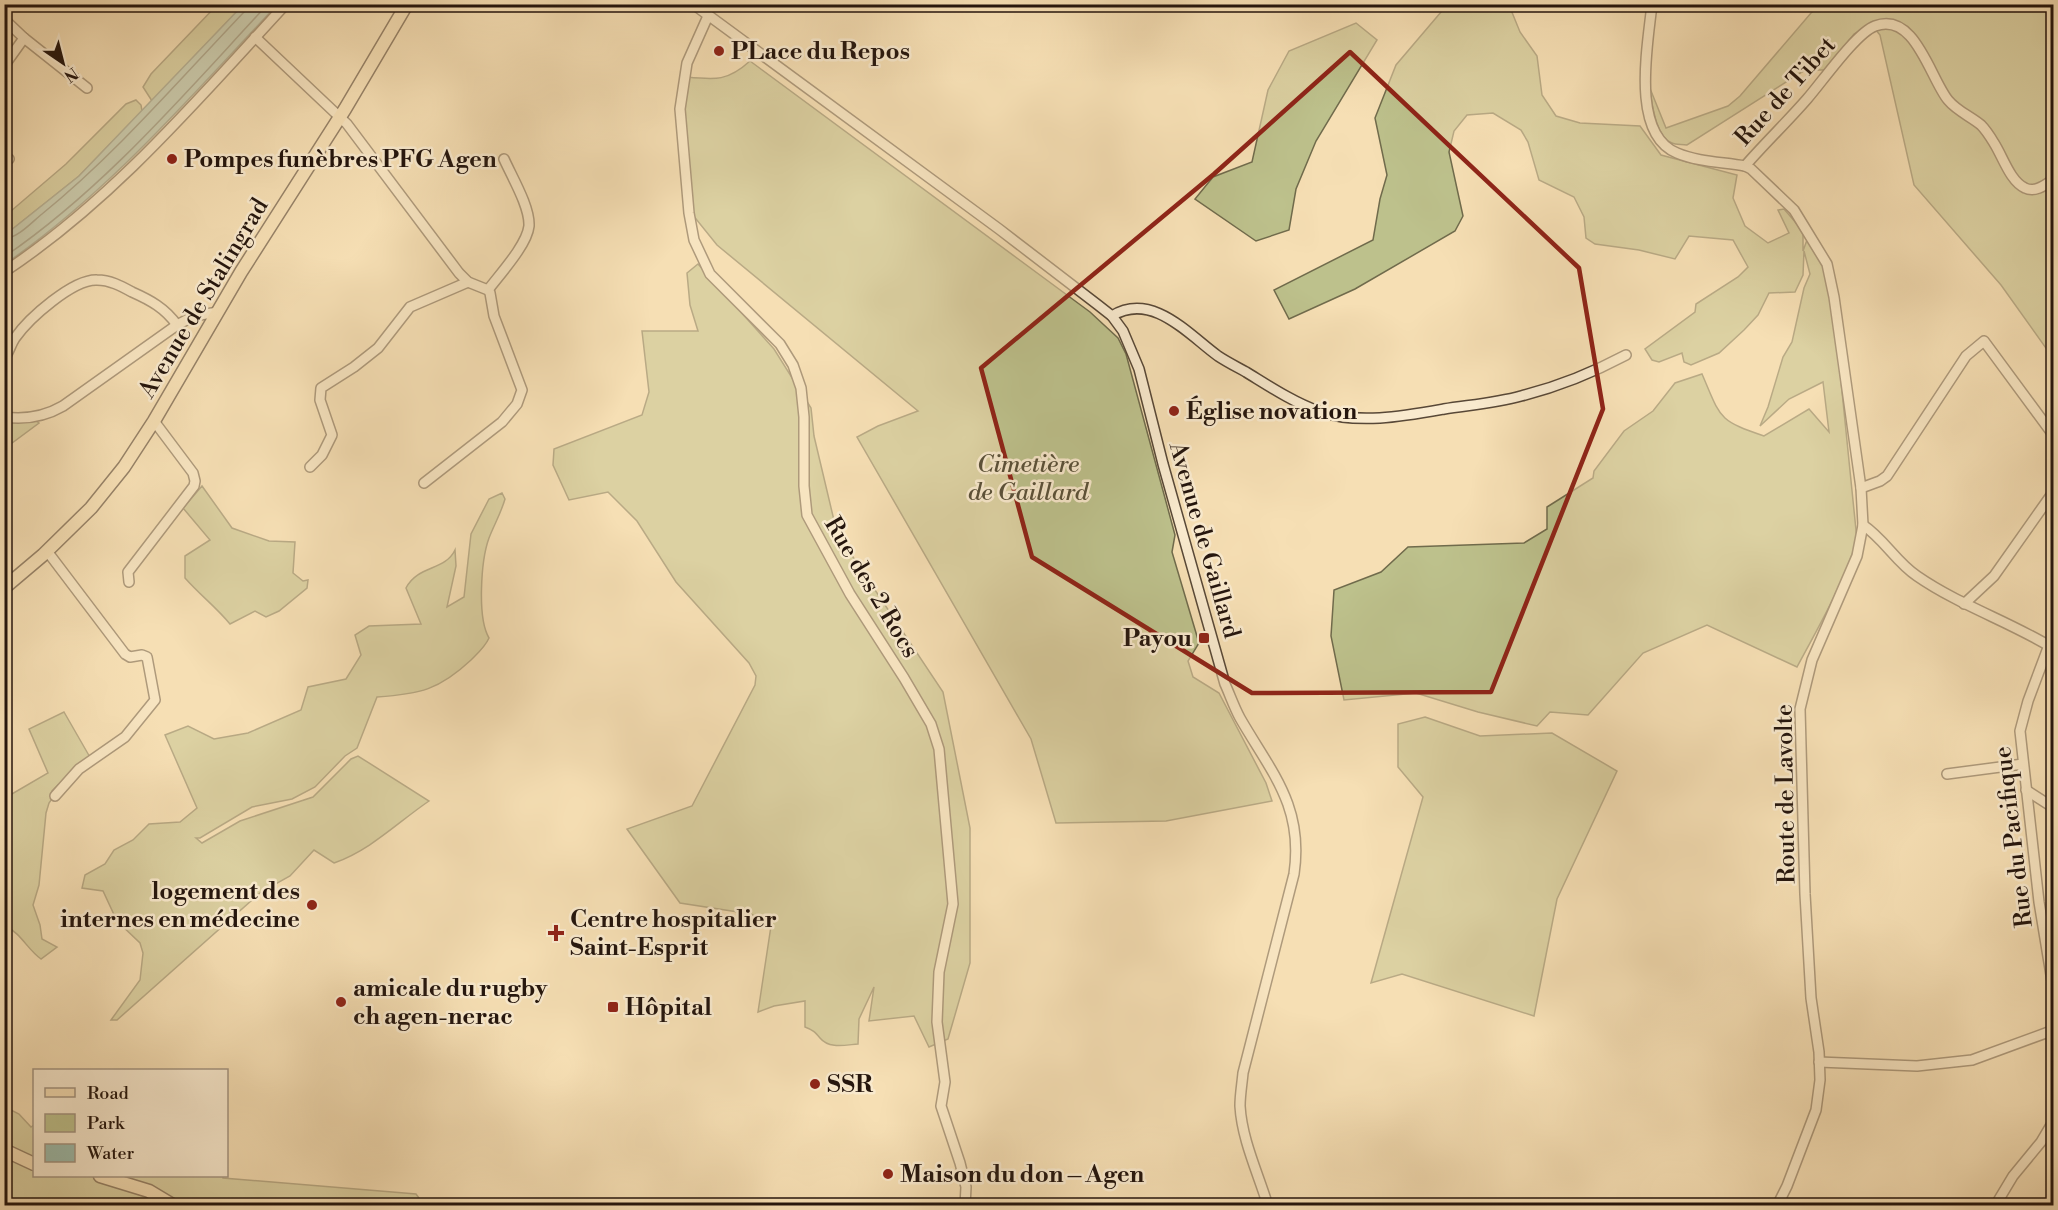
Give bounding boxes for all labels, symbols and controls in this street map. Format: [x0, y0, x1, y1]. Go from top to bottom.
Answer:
street label: Rue de Tibet [1729, 30, 1843, 153]
north arrow [33, 33, 93, 93]
place label: PLace du Repos [731, 37, 910, 67]
marker: PLace du Repos [712, 44, 726, 58]
text: N [60, 63, 82, 86]
place label: Pompes funèbres PFG Agen [184, 145, 497, 175]
marker: Pompes funèbres PFG Agen [165, 152, 179, 166]
street label: Avenue de Stalingrad [132, 193, 276, 405]
place label: Église novation [1186, 395, 1357, 427]
marker: Église novation [1167, 404, 1181, 418]
street label: Avenue de Gaillard [1161, 438, 1246, 642]
park label: Cimetière de Gaillard [968, 450, 1090, 508]
street label: Rue des 2 Rocs [817, 511, 925, 664]
place label: Payou [1123, 624, 1192, 654]
marker: Payou [1197, 631, 1211, 645]
street label: Route de Lavolte [1769, 704, 1803, 884]
street label: Rue du Pacifique [1988, 745, 2040, 929]
place label: logement des internes en médecine [60, 877, 300, 935]
marker: logement des internes en médecine [305, 898, 319, 912]
place label: Centre hospitalier Saint-Esprit [570, 905, 777, 963]
marker: Centre hospitalier Saint-Esprit [547, 924, 565, 942]
place label: amicale du rugby ch agen-nerac [353, 974, 548, 1032]
place label: Hôpital [625, 993, 712, 1023]
marker: amicale du rugby ch agen-nerac [334, 995, 348, 1009]
marker: Hôpital [606, 1000, 620, 1014]
legend [33, 1069, 228, 1177]
place label: SSR [827, 1070, 874, 1100]
marker: SSR [808, 1077, 822, 1091]
text: Road [87, 1082, 130, 1105]
text: Park [87, 1112, 126, 1135]
text: Water [86, 1142, 135, 1165]
place label: Maison du don – Agen [900, 1160, 1145, 1190]
marker: Maison du don – Agen [881, 1167, 895, 1181]

